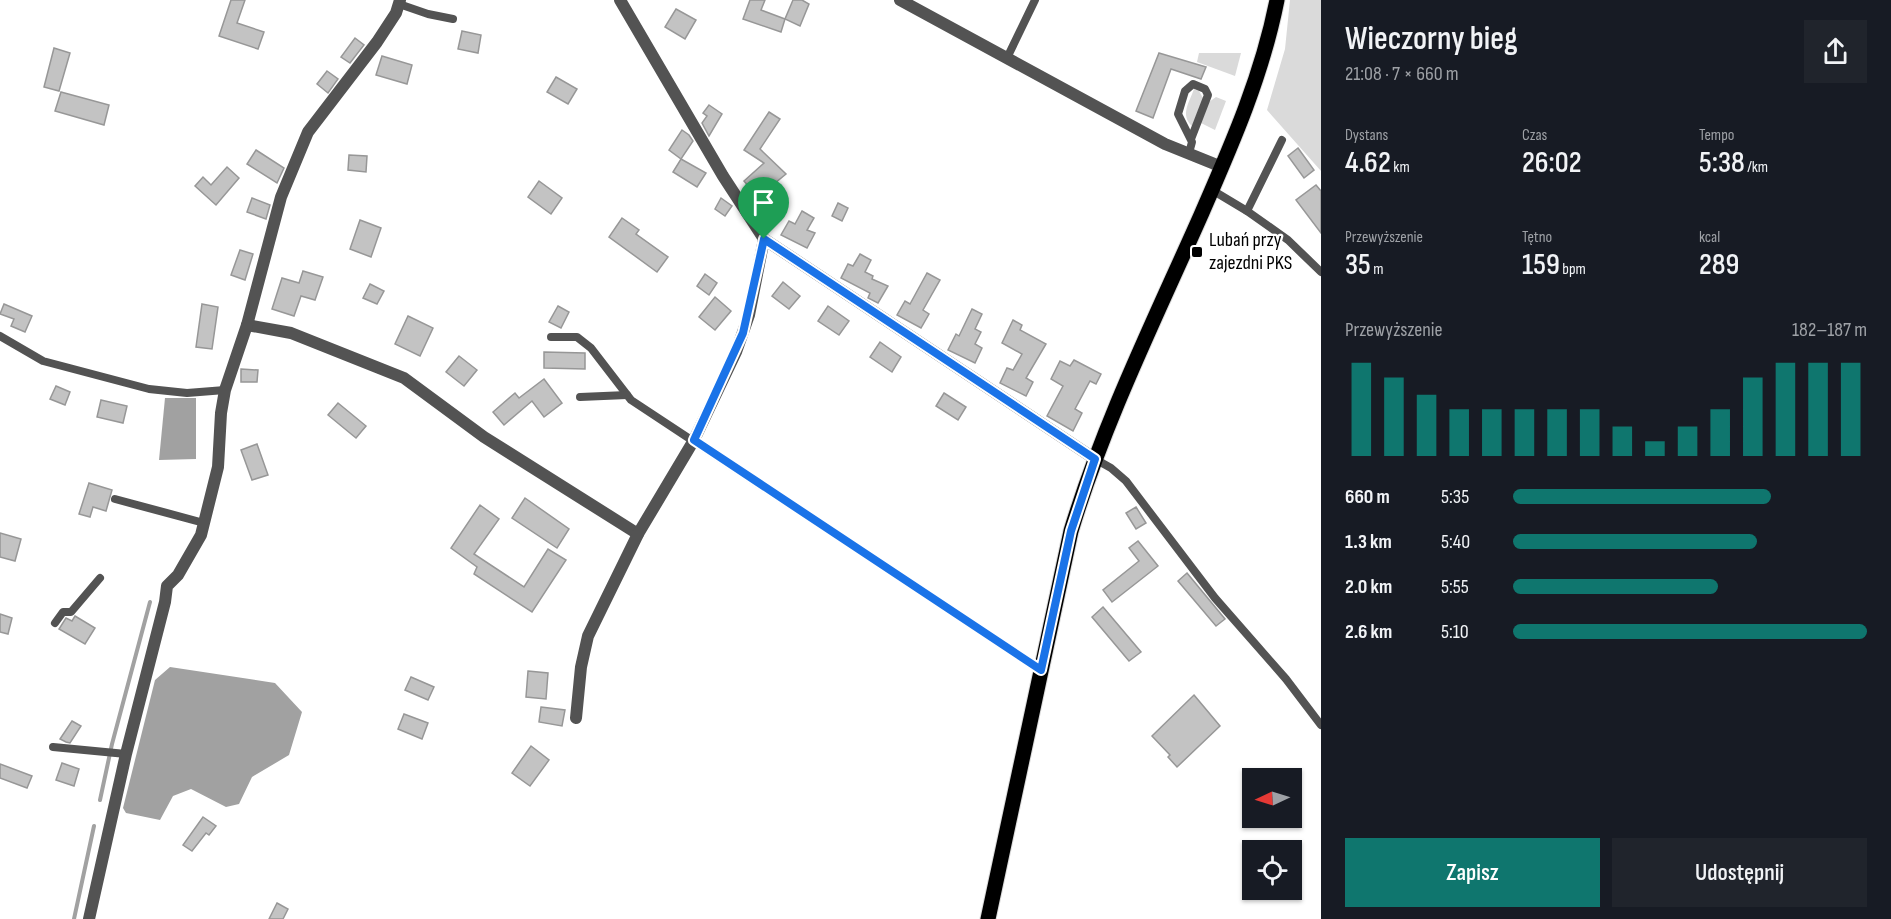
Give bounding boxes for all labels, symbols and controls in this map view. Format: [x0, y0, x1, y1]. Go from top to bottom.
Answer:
text: Wieczorny bieg [1345, 19, 1518, 59]
button: share [1804, 20, 1867, 83]
text: 21:08 · 7 × 660 m [1345, 62, 1459, 86]
text: Dystans [1345, 126, 1388, 145]
text: Czas [1522, 126, 1547, 145]
text: Tempo [1699, 126, 1734, 145]
text: 4.62 [1345, 145, 1391, 181]
text: 26:02 [1522, 145, 1582, 181]
text: 5:38 [1699, 145, 1745, 181]
text: km [1391, 158, 1410, 177]
text: /km [1745, 158, 1768, 177]
pin [738, 177, 789, 239]
icon: arrive [747, 186, 780, 219]
place label: Lubań przy zajezdni PKS [1209, 228, 1292, 275]
text: Przewyższenie [1345, 228, 1423, 247]
text: Tętno [1522, 228, 1552, 247]
text: kcal [1699, 228, 1720, 247]
marker: Lubań przy zajezdni PKS [1190, 245, 1204, 259]
text: 35 [1345, 247, 1371, 283]
text: 159 [1522, 247, 1560, 283]
text: 289 [1699, 247, 1739, 283]
text: m [1371, 260, 1384, 279]
text: bpm [1560, 260, 1586, 279]
text: Przewyższenie [1345, 318, 1443, 342]
text: 182–187 m [1792, 318, 1867, 342]
text: 660 m [1345, 485, 1390, 509]
text: 5:35 [1441, 485, 1469, 509]
text: 1.3 km [1345, 530, 1392, 554]
text: 5:40 [1441, 530, 1470, 554]
text: 2.0 km [1345, 575, 1392, 599]
text: 5:55 [1441, 575, 1469, 599]
text: 2.6 km [1345, 620, 1392, 644]
text: 5:10 [1441, 620, 1469, 644]
north arrow [1242, 768, 1302, 828]
map controls [1242, 768, 1302, 900]
button: Zapisz [1345, 838, 1600, 907]
button: Udostępnij [1612, 838, 1867, 907]
button: locate [1242, 840, 1302, 900]

